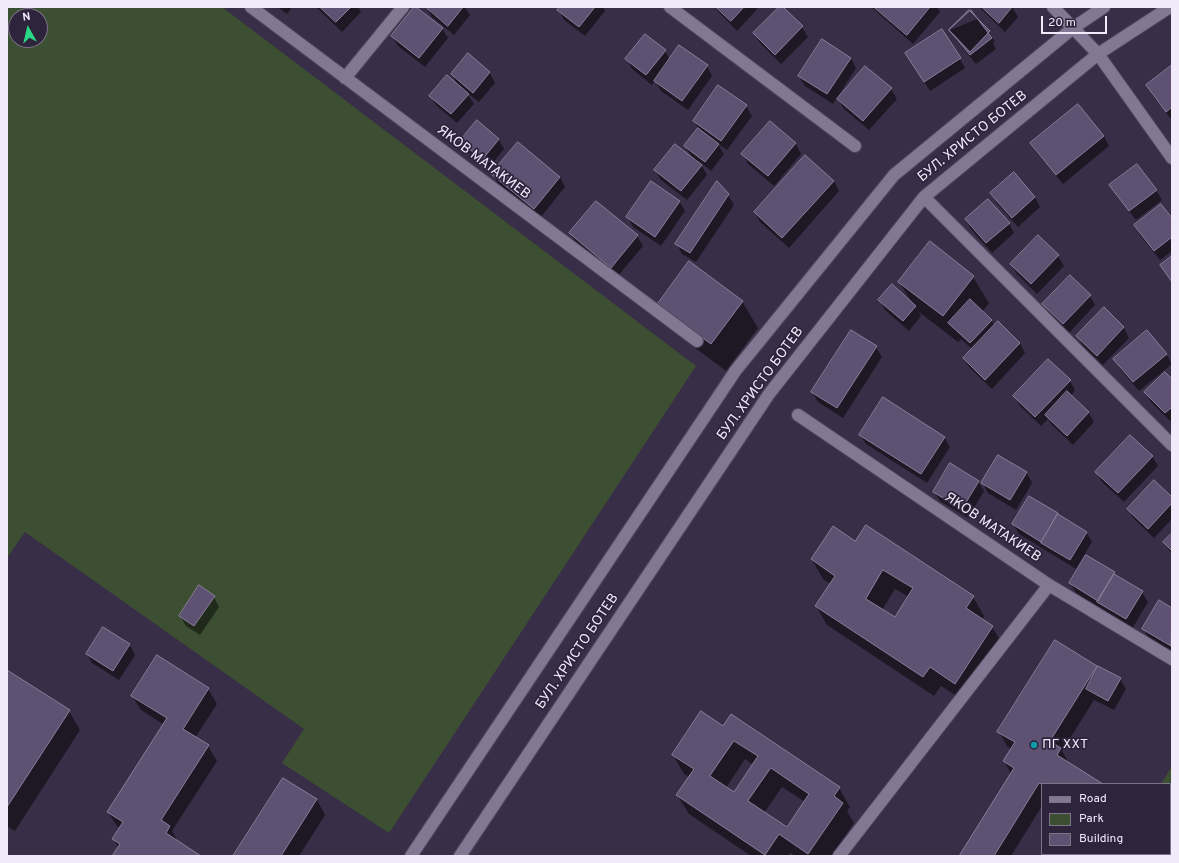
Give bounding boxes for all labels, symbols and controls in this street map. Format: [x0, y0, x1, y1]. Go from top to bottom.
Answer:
north arrow [8, 8, 48, 48]
scale bar [1043, 8, 1109, 34]
text: N [22, 10, 31, 25]
text: 20 m [1048, 15, 1076, 31]
street label: БУЛ. ХРИСТО БОТЕВ [915, 88, 1031, 186]
street label: ЯКОВ МАТАКИЕВ [433, 122, 533, 204]
street label: БУЛ. ХРИСТО БОТЕВ [714, 324, 808, 444]
street label: ЯКОВ МАТАКИЕВ [940, 489, 1044, 567]
street label: БУЛ. ХРИСТО БОТЕВ [533, 591, 623, 713]
place label: ПГ ХХТ [1042, 737, 1088, 753]
marker: ПГ ХХТ [1029, 740, 1039, 750]
legend [1041, 783, 1171, 855]
text: Road [1079, 791, 1107, 807]
text: Park [1079, 811, 1104, 827]
text: Building [1079, 831, 1123, 847]

